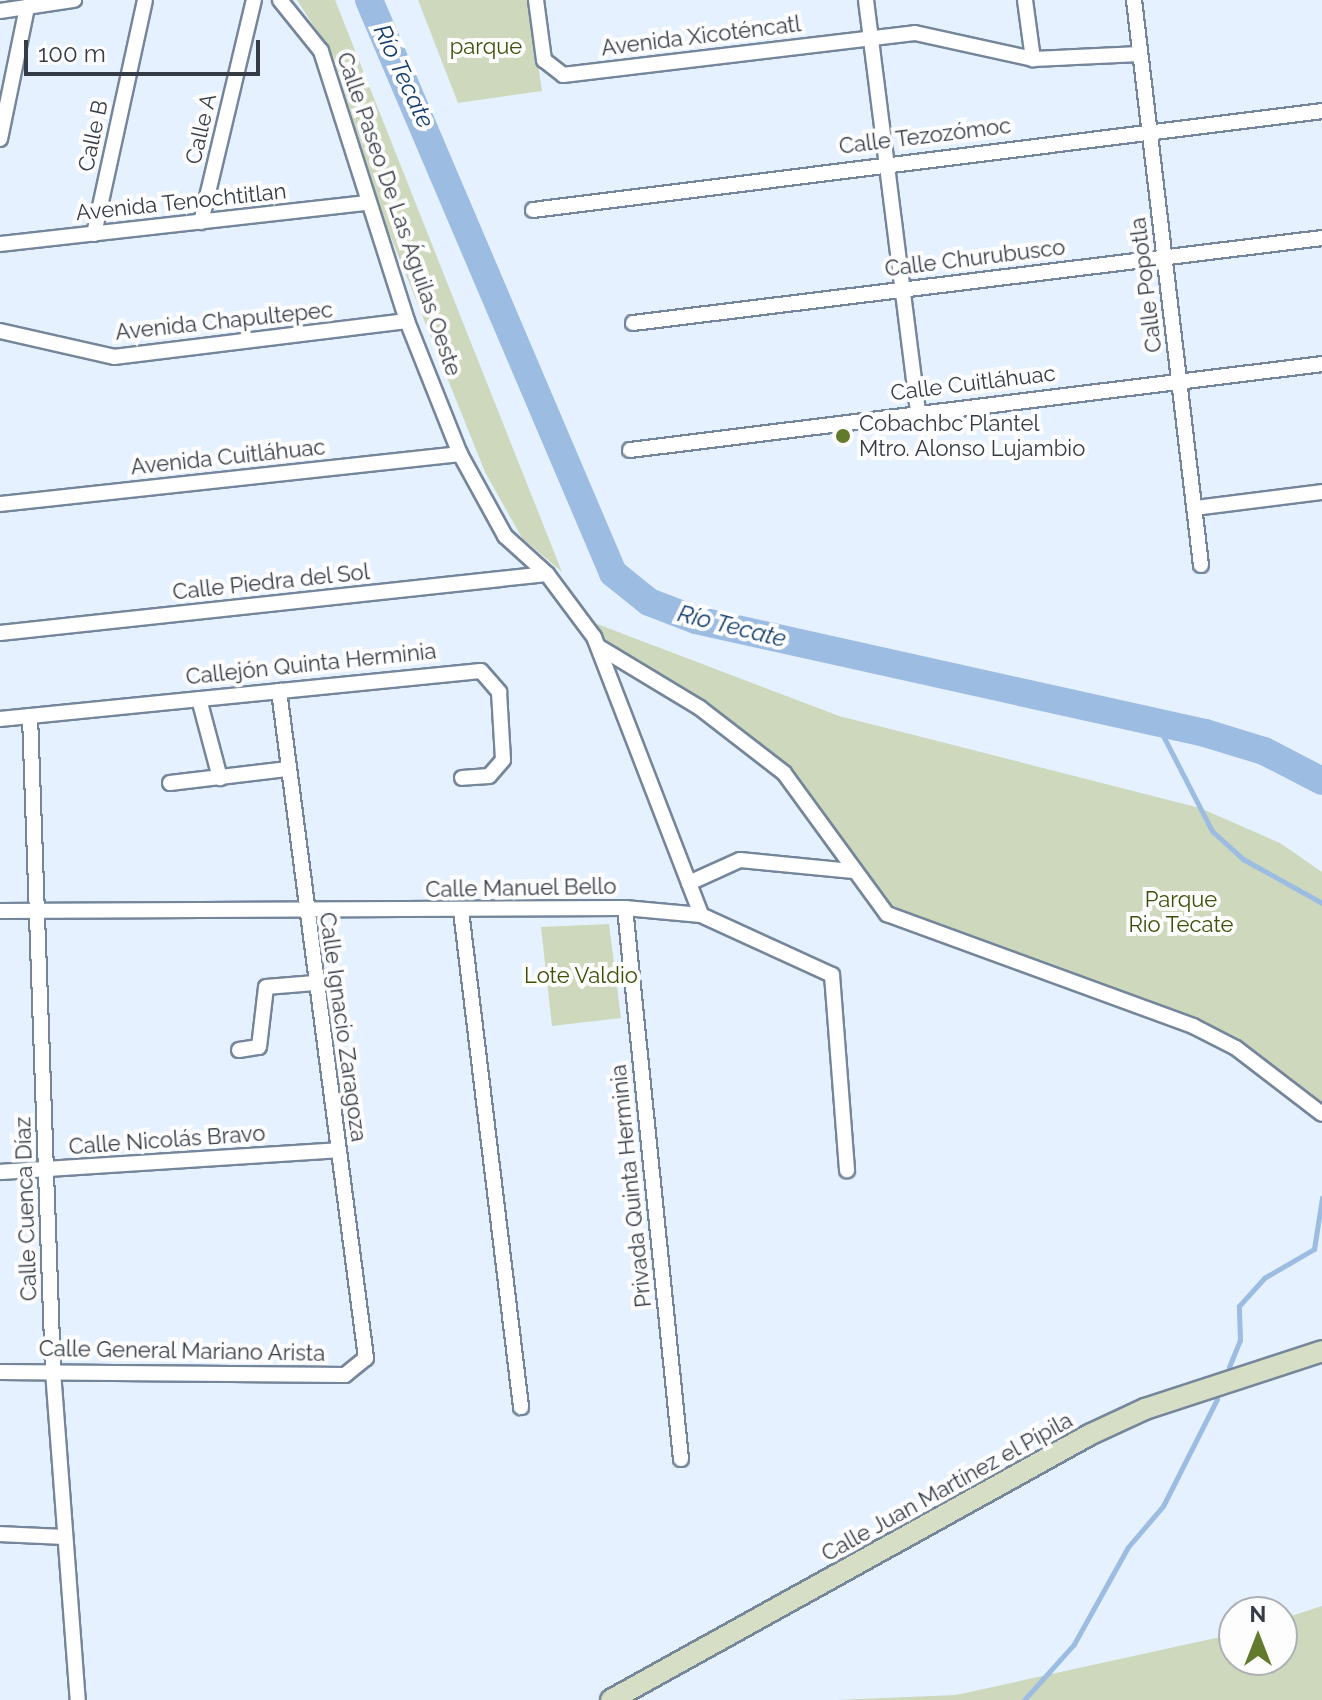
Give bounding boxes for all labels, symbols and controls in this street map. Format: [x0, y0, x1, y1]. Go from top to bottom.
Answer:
street label: Avenida Xicoténcatl [600, 11, 802, 61]
water label: Río Tecate [367, 19, 441, 133]
scale bar [28, 24, 264, 74]
park label: parque [450, 34, 522, 60]
text: 100 m [38, 39, 106, 68]
street label: Calle Paseo De Las Águilas Oeste [331, 48, 467, 380]
street label: Calle A [180, 91, 222, 167]
street label: Calle B [73, 98, 113, 174]
street label: Calle Tezozómoc [837, 112, 1013, 160]
street label: Avenida Tenochtitlan [74, 178, 288, 226]
street label: Calle Popotla [1125, 216, 1167, 354]
street label: Calle Churubusco [883, 234, 1067, 282]
street label: Avenida Chapultepec [114, 296, 334, 346]
street label: Calle Cuitláhuac [889, 360, 1057, 406]
place label: Cobachbc Plantel Mtro. Alonso Lujambio [859, 410, 1086, 462]
marker: Cobachbc Plantel Mtro. Alonso Lujambio [834, 427, 852, 445]
street label: Avenida Cuitláhuac [129, 434, 327, 480]
street label: Calle Piedra del Sol [171, 558, 371, 606]
water label: Río Tecate [675, 599, 789, 653]
street label: Callejón Quinta Herminia [184, 638, 438, 690]
street label: Calle Manuel Bello [425, 873, 617, 903]
park label: Parque Rio Tecate [1128, 886, 1234, 938]
street label: Calle Ignacio Zaragoza [314, 910, 372, 1144]
park label: Lote Valdio [524, 963, 638, 989]
street label: Privada Quinta Herminia [605, 1063, 657, 1309]
street label: Calle Cuenca Díaz [10, 1116, 42, 1302]
street label: Calle Nicolás Bravo [68, 1120, 266, 1160]
street label: Calle General Mariano Arista [38, 1335, 326, 1367]
street label: Calle Juan Martínez el Pípila [816, 1407, 1078, 1567]
north arrow [1218, 1596, 1298, 1676]
text: N [1250, 1601, 1266, 1627]

